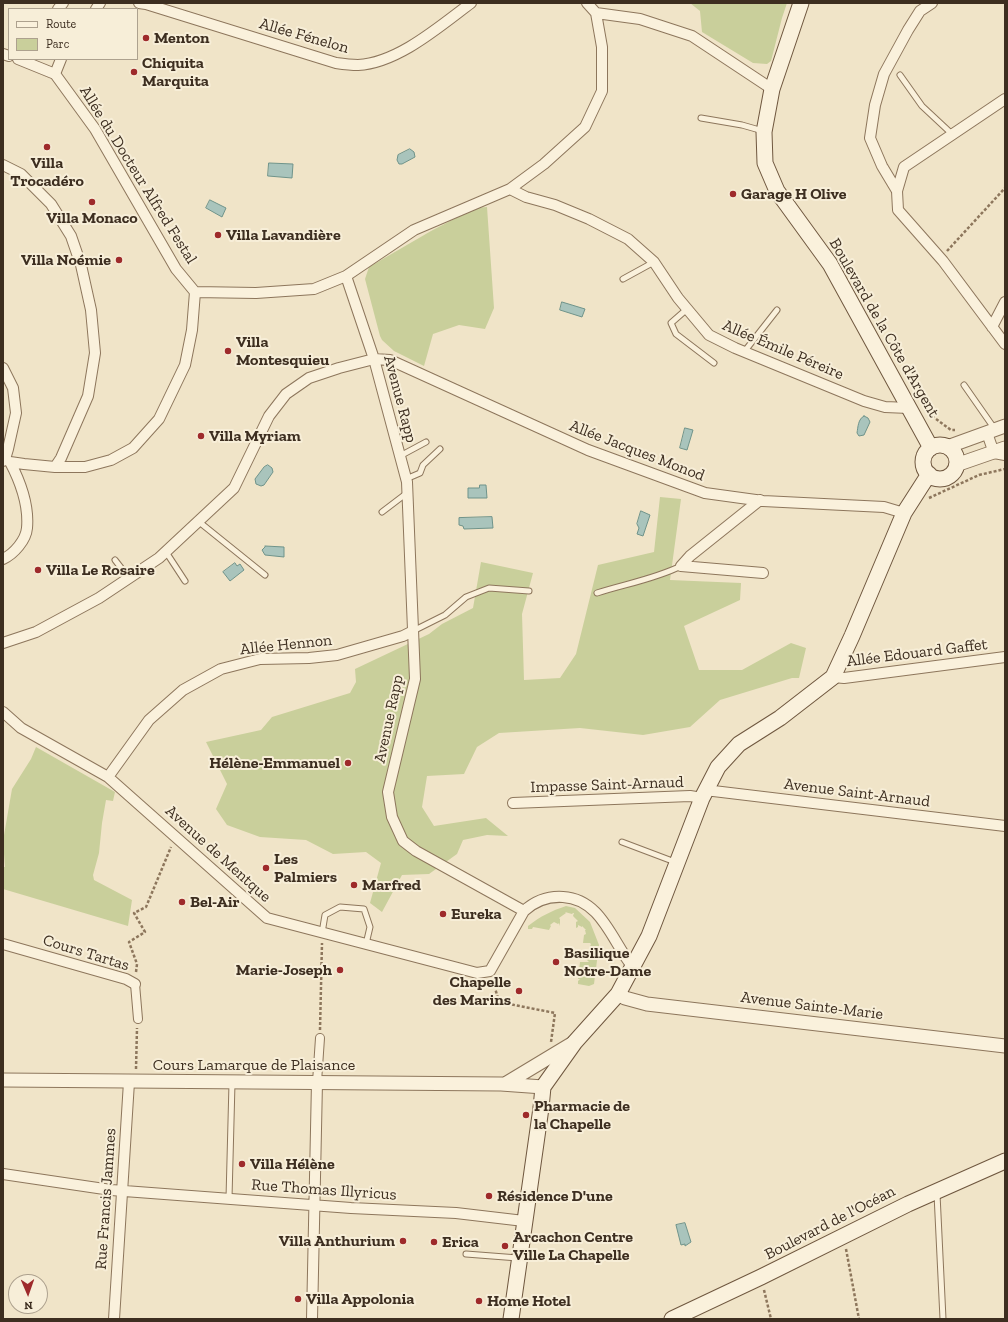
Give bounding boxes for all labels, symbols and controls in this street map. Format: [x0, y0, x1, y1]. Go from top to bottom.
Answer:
legend [8, 8, 138, 60]
street label: Allée Fénelon [257, 14, 351, 58]
text: Route [46, 17, 76, 31]
place label: Menton [154, 28, 210, 48]
marker: Menton [141, 33, 151, 43]
text: Parc [46, 37, 69, 51]
place label: Chiquita Marquita [142, 53, 209, 91]
marker: Chiquita Marquita [129, 67, 139, 77]
street label: Allée du Docteur Alfred Festal [75, 83, 201, 267]
marker: Villa Trocadéro [42, 142, 52, 152]
place label: Villa Trocadéro [10, 153, 84, 191]
place label: Garage H Olive [741, 184, 846, 204]
marker: Garage H Olive [728, 189, 738, 199]
marker: Villa Monaco [87, 197, 97, 207]
place label: Villa Monaco [46, 208, 138, 228]
place label: Villa Lavandière [226, 225, 341, 245]
marker: Villa Lavandière [213, 230, 223, 240]
street label: Boulevard de la Côte d'Argent [825, 235, 943, 421]
place label: Villa Noémie [21, 250, 111, 270]
marker: Villa Noémie [114, 255, 124, 265]
street label: Allée Émile Péreire [719, 316, 847, 384]
place label: Villa Montesquieu [236, 332, 329, 370]
marker: Villa Montesquieu [223, 346, 233, 356]
street label: Avenue Rapp [379, 353, 421, 445]
street label: Allée Jacques Monod [567, 416, 707, 486]
place label: Villa Myriam [209, 426, 301, 446]
marker: Villa Myriam [196, 431, 206, 441]
place label: Villa Le Rosaire [46, 560, 155, 580]
marker: Villa Le Rosaire [33, 565, 43, 575]
street label: Allée Hennon [239, 631, 333, 659]
street label: Allée Edouard Gaffet [845, 635, 989, 671]
street label: Avenue Rapp [370, 673, 408, 765]
place label: Hélène-Emmanuel [209, 753, 340, 773]
marker: Hélène-Emmanuel [343, 758, 353, 768]
street label: Impasse Saint-Arnaud [530, 773, 684, 797]
street label: Avenue Saint-Arnaud [783, 775, 931, 811]
street label: Avenue de Mentque [161, 801, 275, 907]
place label: Les Palmiers [274, 849, 337, 887]
marker: Les Palmiers [261, 863, 271, 873]
place label: Marfred [362, 875, 421, 895]
marker: Marfred [349, 880, 359, 890]
place label: Bel-Air [190, 892, 240, 912]
marker: Bel-Air [177, 897, 187, 907]
place label: Eureka [451, 904, 502, 924]
marker: Eureka [438, 909, 448, 919]
street label: Cours Tartas [40, 931, 132, 975]
place label: Basilique Notre-Dame [564, 943, 651, 981]
marker: Basilique Notre-Dame [551, 957, 561, 967]
place label: Marie-Joseph [236, 960, 332, 980]
marker: Marie-Joseph [335, 965, 345, 975]
place label: Chapelle des Marins [433, 972, 511, 1010]
marker: Chapelle des Marins [514, 986, 524, 996]
street label: Avenue Sainte-Marie [740, 988, 884, 1024]
street label: Cours Lamarque de Plaisance [153, 1055, 355, 1075]
place label: Pharmacie de la Chapelle [534, 1096, 630, 1134]
marker: Pharmacie de la Chapelle [521, 1110, 531, 1120]
street label: Rue Francis Jammes [91, 1128, 121, 1270]
place label: Villa Hélène [250, 1154, 335, 1174]
marker: Villa Hélène [237, 1159, 247, 1169]
street label: Rue Thomas Illyricus [251, 1175, 397, 1205]
street label: Boulevard de l'Océan [762, 1182, 898, 1264]
place label: Résidence D'une [497, 1186, 613, 1206]
marker: Résidence D'une [484, 1191, 494, 1201]
place label: Arcachon Centre Ville La Chapelle [513, 1227, 633, 1265]
place label: Villa Anthurium [279, 1231, 395, 1251]
place label: Erica [442, 1232, 479, 1252]
marker: Villa Anthurium [398, 1236, 408, 1246]
marker: Erica [429, 1237, 439, 1247]
marker: Arcachon Centre Ville La Chapelle [500, 1241, 510, 1251]
north arrow [8, 1274, 48, 1314]
place label: Villa Appolonia [306, 1289, 414, 1309]
place label: Home Hotel [487, 1291, 571, 1311]
marker: Villa Appolonia [293, 1294, 303, 1304]
marker: Home Hotel [474, 1296, 484, 1306]
text: N [24, 1299, 33, 1312]

